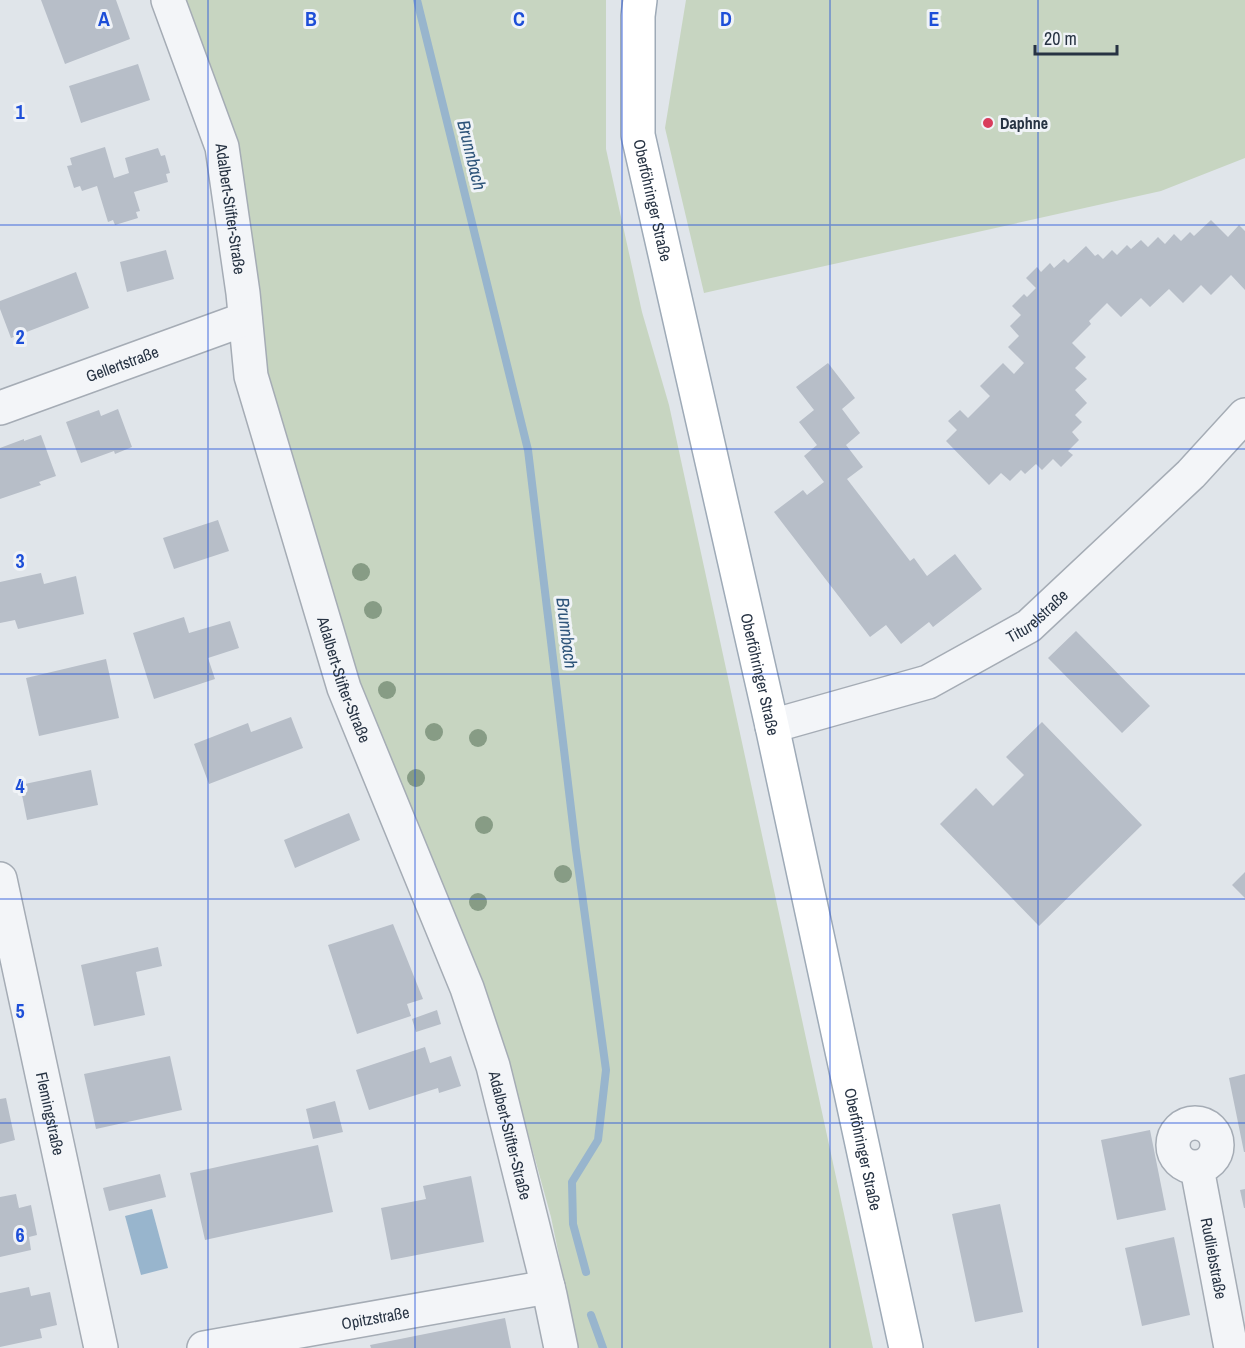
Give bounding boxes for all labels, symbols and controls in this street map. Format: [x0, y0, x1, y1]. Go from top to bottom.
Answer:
text: A [98, 5, 110, 32]
text: B [305, 5, 317, 32]
text: C [513, 5, 525, 32]
text: D [720, 5, 732, 32]
text: E [929, 5, 940, 32]
scale bar [1035, 18, 1118, 56]
text: 20 m [1044, 26, 1077, 51]
text: 1 [15, 98, 25, 125]
place label: Daphne [1000, 112, 1048, 134]
marker: Daphne [981, 116, 995, 130]
water label: Brunnbach [451, 117, 493, 193]
street label: Oberföhringer Straße [628, 137, 677, 264]
street label: Adalbert-Stifter-Straße [210, 141, 251, 276]
text: 2 [15, 323, 25, 350]
street label: Gellertstraße [83, 340, 162, 387]
text: 3 [15, 547, 25, 574]
street label: Titurelstraße [1002, 584, 1073, 648]
water label: Brunnbach [550, 596, 584, 670]
street label: Oberföhringer Straße [736, 611, 785, 737]
street label: Adalbert-Stifter-Straße [312, 613, 376, 746]
text: 4 [15, 772, 25, 799]
text: 5 [15, 997, 25, 1024]
street label: Adalbert-Stifter-Straße [483, 1068, 537, 1202]
street label: Flemingstraße [31, 1070, 70, 1157]
street label: Oberföhringer Straße [839, 1086, 887, 1212]
street label: Rudliebstraße [1196, 1216, 1233, 1301]
text: 6 [15, 1221, 25, 1248]
street label: Opitzstraße [340, 1301, 411, 1334]

